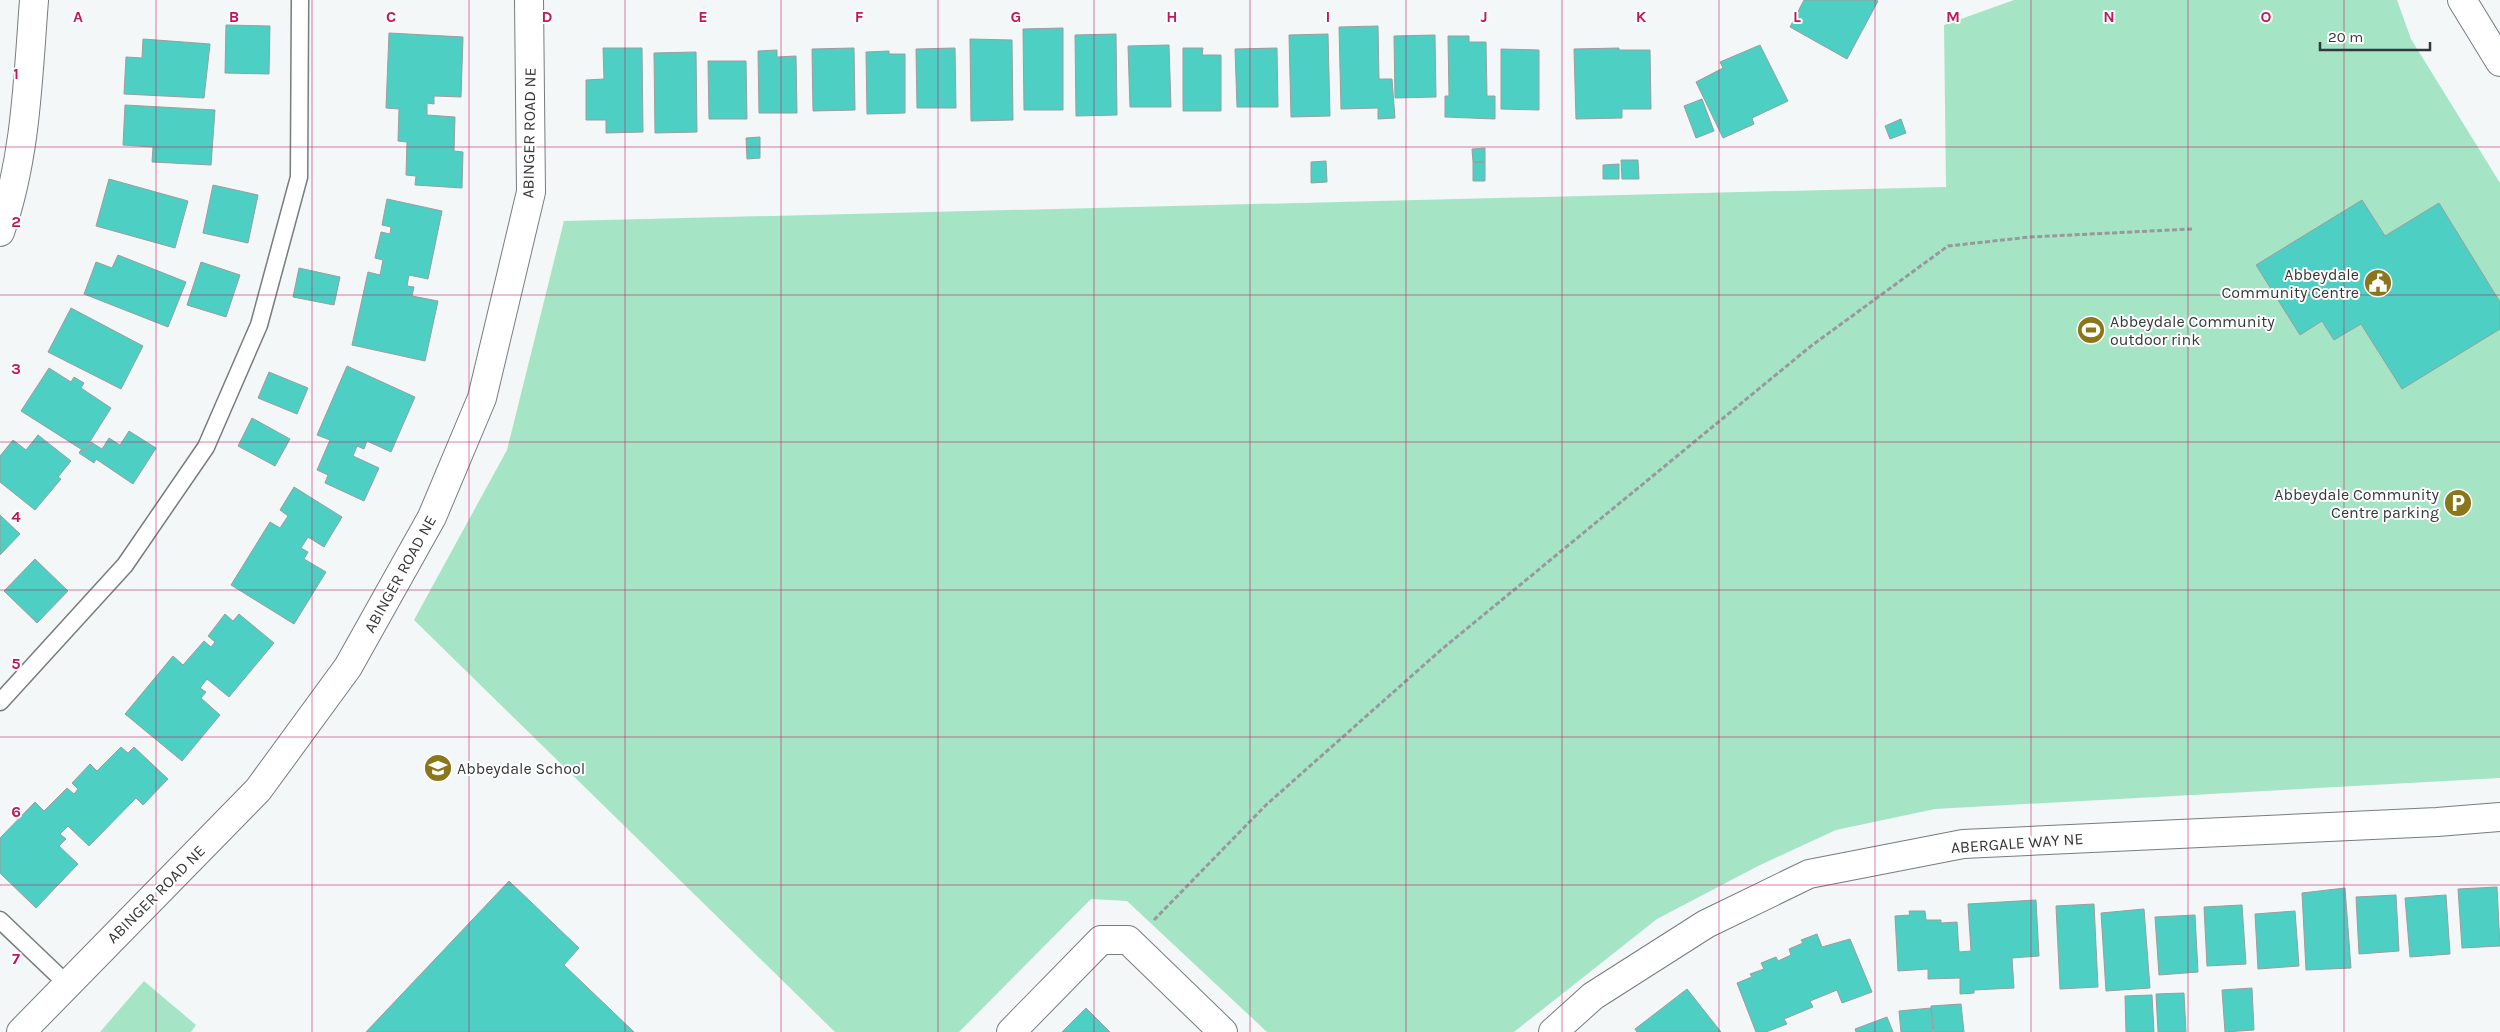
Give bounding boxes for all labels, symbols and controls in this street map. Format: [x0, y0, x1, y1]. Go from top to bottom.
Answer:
text: A [73, 7, 83, 26]
text: B [229, 7, 239, 26]
text: C [386, 7, 396, 26]
text: D [542, 7, 553, 26]
text: E [698, 7, 708, 26]
text: F [855, 7, 864, 26]
text: G [1011, 7, 1021, 26]
text: H [1166, 7, 1178, 26]
text: I [1326, 7, 1330, 26]
text: J [1480, 7, 1488, 26]
text: K [1636, 7, 1647, 26]
text: L [1793, 7, 1801, 26]
text: M [1946, 7, 1960, 26]
text: N [2103, 7, 2115, 26]
text: O [2261, 7, 2272, 26]
scale bar [2320, 20, 2430, 52]
text: 20 m [2328, 28, 2363, 46]
text: 1 [13, 64, 19, 83]
street label: ABINGER ROAD NE [518, 67, 540, 199]
text: 2 [11, 212, 21, 231]
place label: Abbeydale Community Centre [2221, 265, 2359, 302]
public building icon: Abbeydale Community Centre [2363, 268, 2393, 298]
place label: Abbeydale Community outdoor rink [2110, 312, 2275, 349]
sports icon: Abbeydale Community outdoor rink [2076, 315, 2106, 345]
text: 3 [11, 359, 21, 378]
place label: Abbeydale Community Centre parking [2274, 485, 2440, 522]
parking icon: Abbeydale Community Centre parking [2443, 488, 2473, 518]
text: 4 [11, 507, 21, 526]
street label: ABINGER ROAD NE [360, 512, 440, 636]
text: 5 [11, 654, 21, 673]
school or university icon: Abbeydale School [423, 753, 453, 783]
place label: Abbeydale School [457, 759, 585, 778]
text: 6 [11, 802, 21, 821]
street label: ABERGALE WAY NE [1950, 829, 2084, 857]
street label: ABINGER ROAD NE [103, 841, 209, 947]
text: 7 [12, 949, 20, 968]

